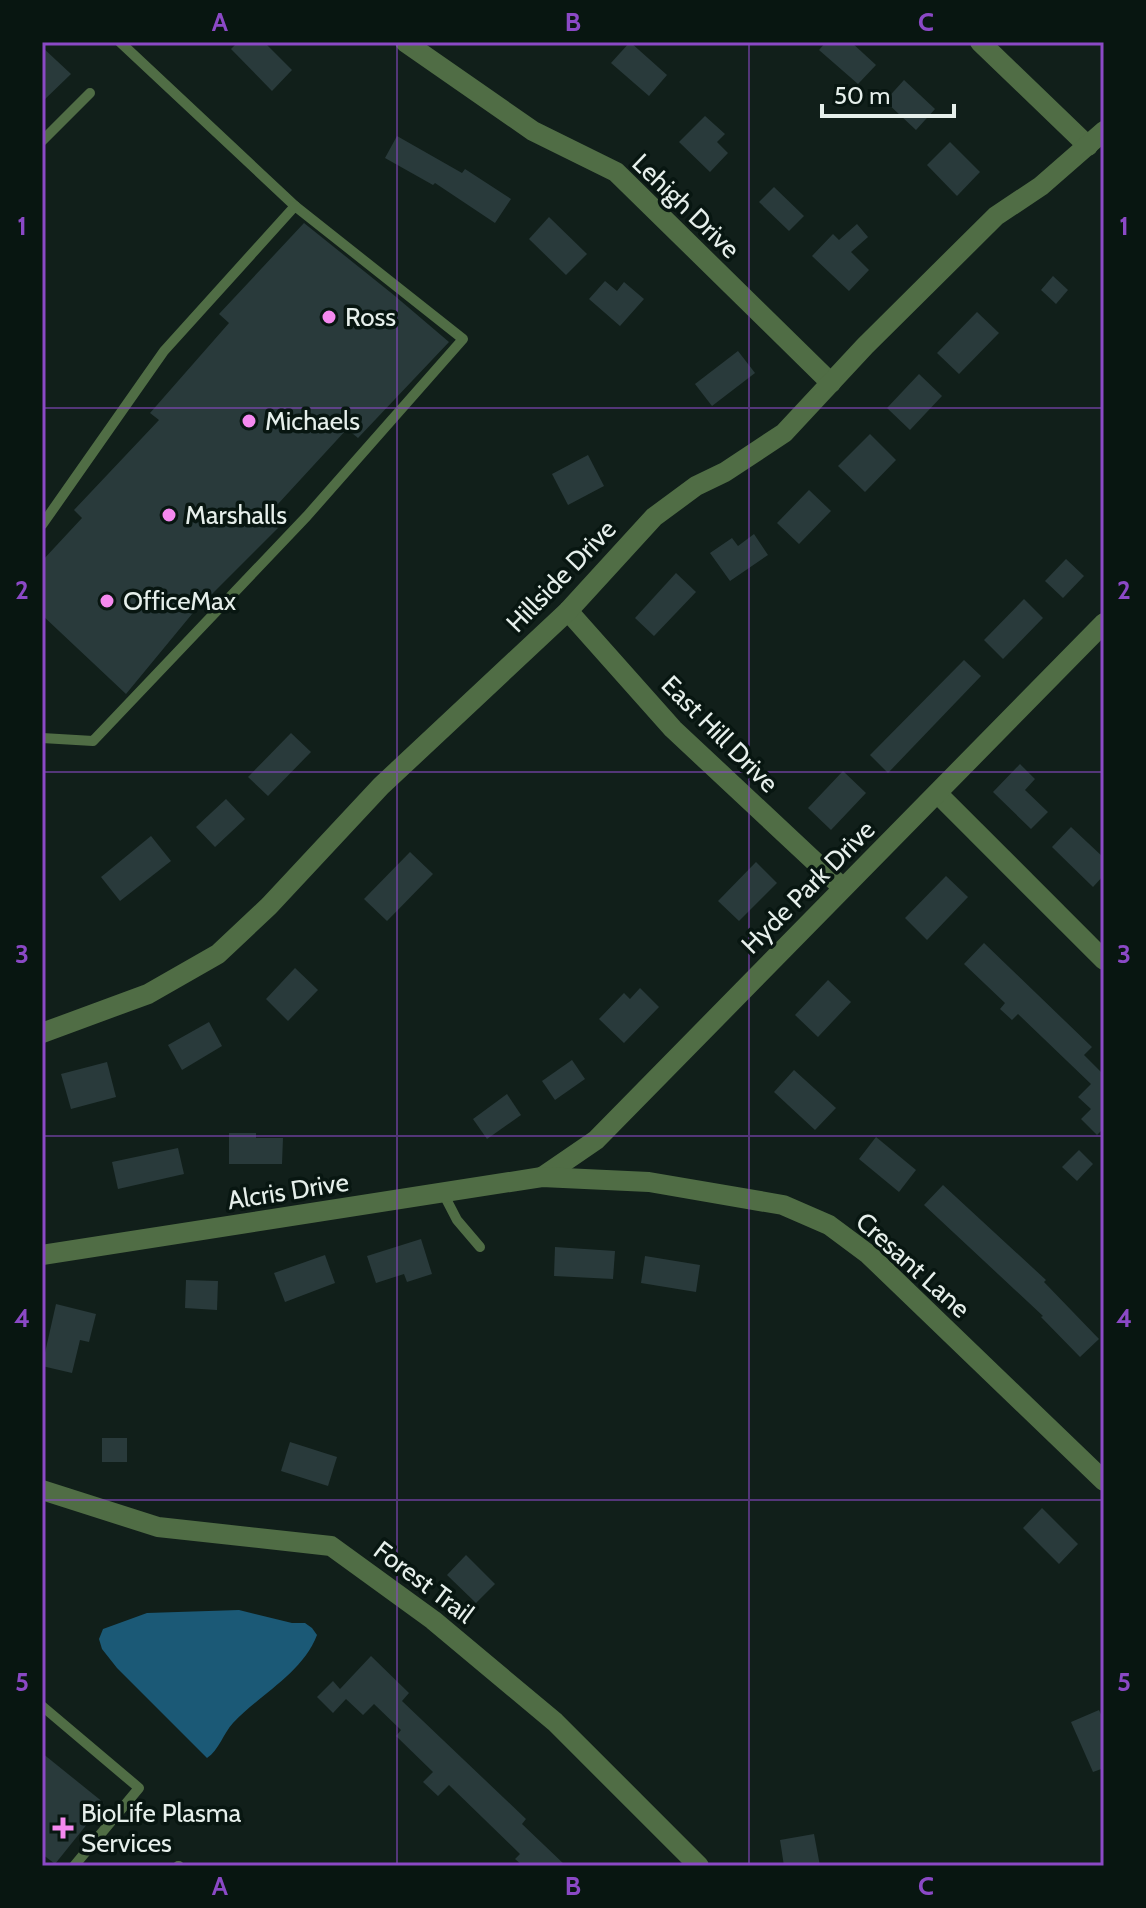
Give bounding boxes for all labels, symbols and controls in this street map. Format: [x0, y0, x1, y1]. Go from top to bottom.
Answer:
text: A [212, 6, 229, 38]
text: B [565, 6, 581, 38]
text: C [918, 6, 934, 38]
scale bar [822, 68, 954, 118]
text: 50 m [834, 81, 890, 110]
street label: Lehigh Drive [626, 147, 746, 265]
text: 1 [17, 210, 27, 242]
text: 1 [1119, 210, 1129, 242]
place label: Ross [345, 301, 396, 333]
marker: Ross [320, 308, 338, 326]
place label: Michaels [265, 405, 360, 437]
marker: Michaels [240, 412, 258, 430]
place label: Marshalls [185, 499, 287, 531]
marker: Marshalls [160, 506, 178, 524]
street label: Hillside Drive [499, 513, 623, 639]
text: 2 [15, 574, 29, 606]
text: 2 [1117, 574, 1131, 606]
place label: OfficeMax [123, 585, 237, 617]
marker: OfficeMax [98, 592, 116, 610]
street label: East Hill Drive [655, 669, 785, 799]
street label: Hyde Park Drive [735, 814, 881, 960]
text: 3 [15, 938, 29, 970]
text: 3 [1117, 938, 1131, 970]
street label: Alcris Drive [225, 1166, 351, 1216]
street label: Cresant Lane [849, 1205, 977, 1325]
text: 4 [14, 1302, 30, 1334]
text: 4 [1116, 1302, 1132, 1334]
street label: Forest Trail [368, 1534, 480, 1630]
text: 5 [15, 1666, 29, 1698]
text: 5 [1117, 1666, 1131, 1698]
place label: BioLife Plasma Services [81, 1797, 242, 1859]
marker: BioLife Plasma Services [52, 1817, 74, 1839]
text: A [212, 1870, 229, 1902]
text: B [565, 1870, 581, 1902]
text: C [918, 1870, 934, 1902]

